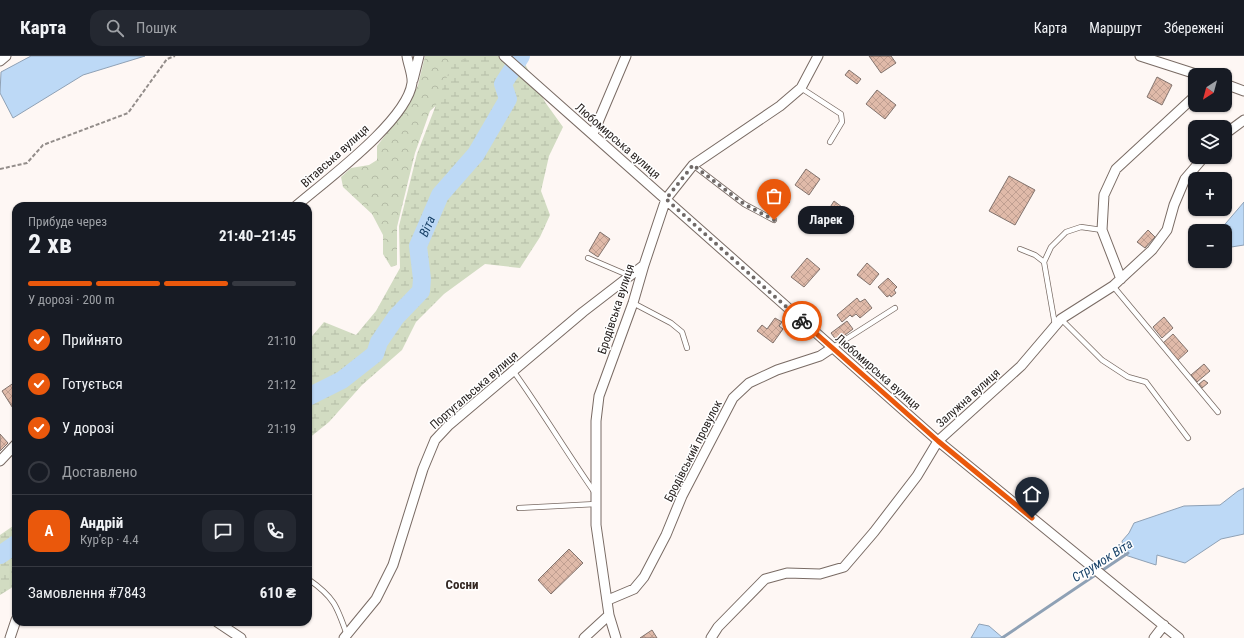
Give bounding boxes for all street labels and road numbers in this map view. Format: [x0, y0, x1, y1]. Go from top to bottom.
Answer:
street label: Любомирська вулиця [573, 100, 663, 182]
street label: Вітавська вулиця [298, 122, 372, 190]
street label: Бродівська вулиця [595, 262, 637, 356]
street label: Любомирська вулиця [833, 331, 923, 413]
street label: Португальська вулиця [427, 348, 521, 432]
street label: Залужна вулиця [933, 366, 1003, 430]
street label: Бродівський провулок [661, 398, 725, 504]

